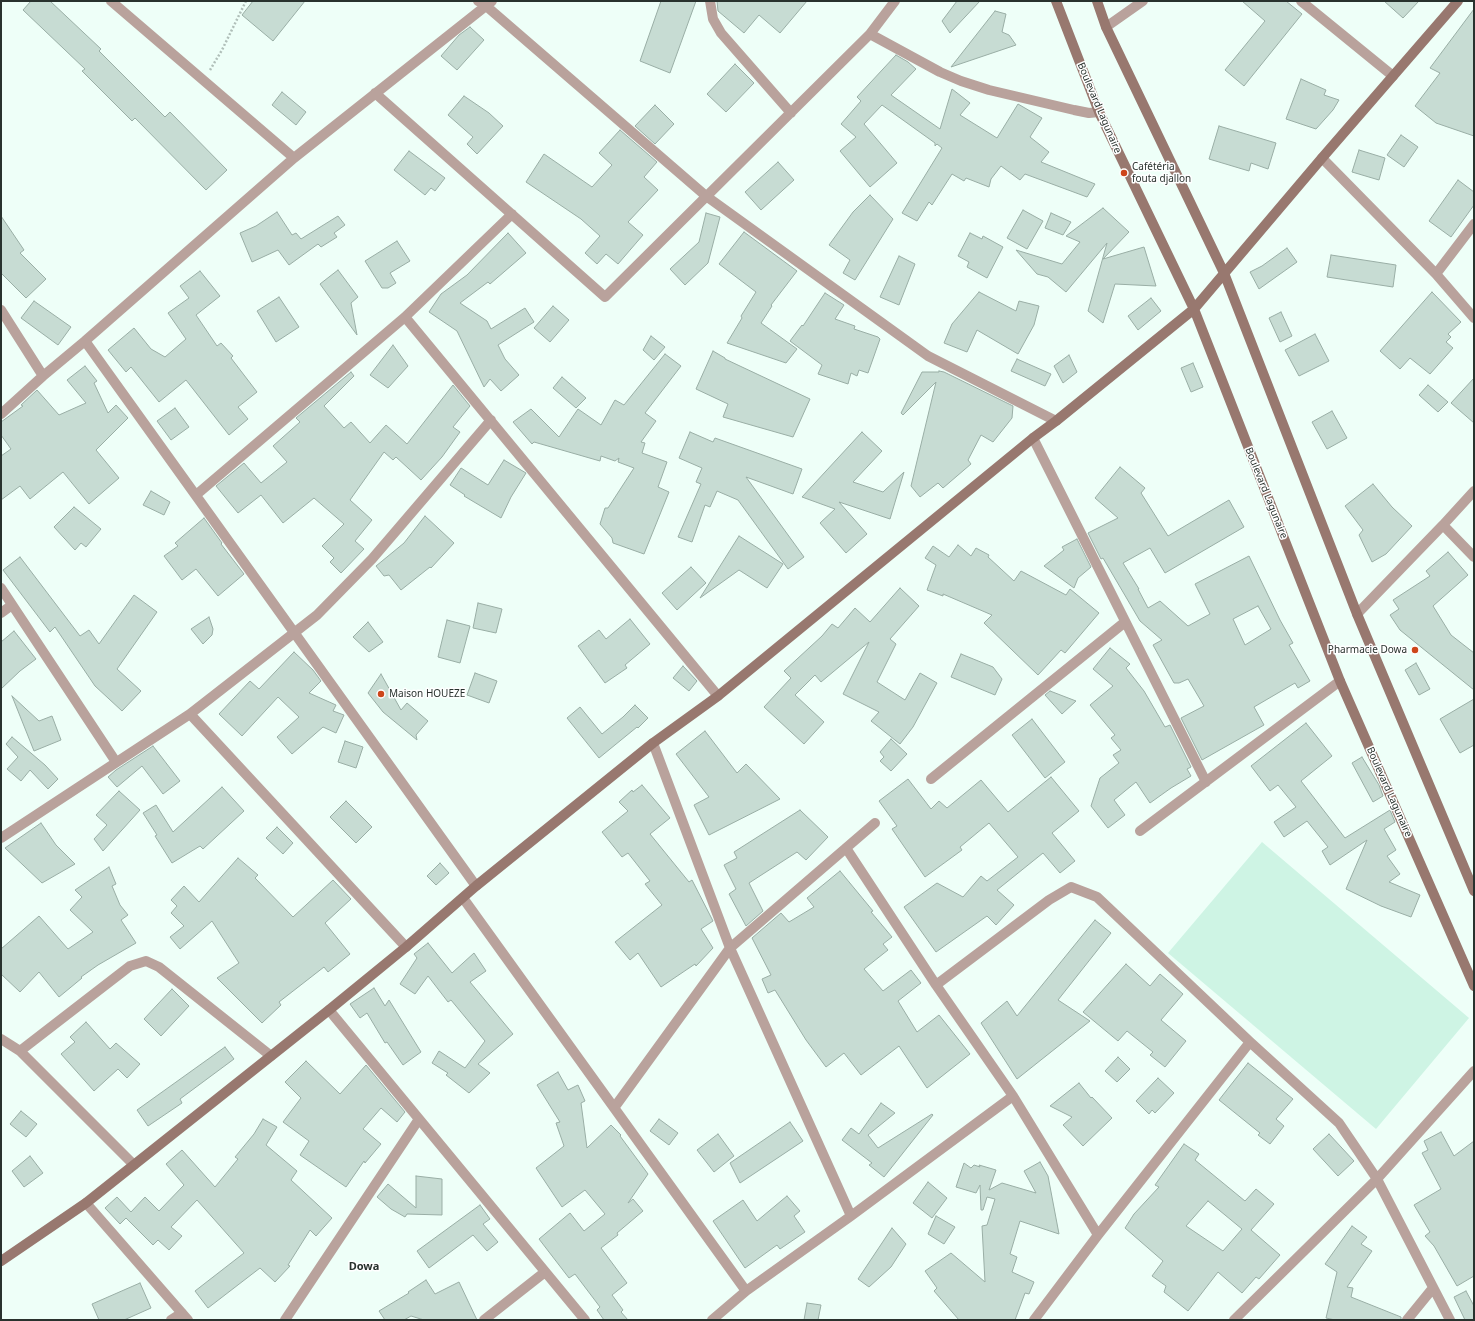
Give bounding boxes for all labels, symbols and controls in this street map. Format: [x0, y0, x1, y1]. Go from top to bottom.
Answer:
street label: Boulevard Lagunaire [1074, 61, 1124, 155]
place label: Cafétéria fouta djallon [1132, 161, 1191, 184]
marker: Cafétéria fouta djallon [1119, 168, 1129, 178]
street label: Boulevard Lagunaire [1242, 446, 1290, 540]
place label: Pharmacie Dowa [1328, 644, 1407, 656]
marker: Pharmacie Dowa [1410, 645, 1420, 655]
place label: Maison HOUEZE [389, 688, 465, 700]
marker: Maison HOUEZE [376, 689, 386, 699]
street label: Boulevard Lagunaire [1364, 745, 1414, 839]
district label: Dowa [349, 1260, 379, 1274]

